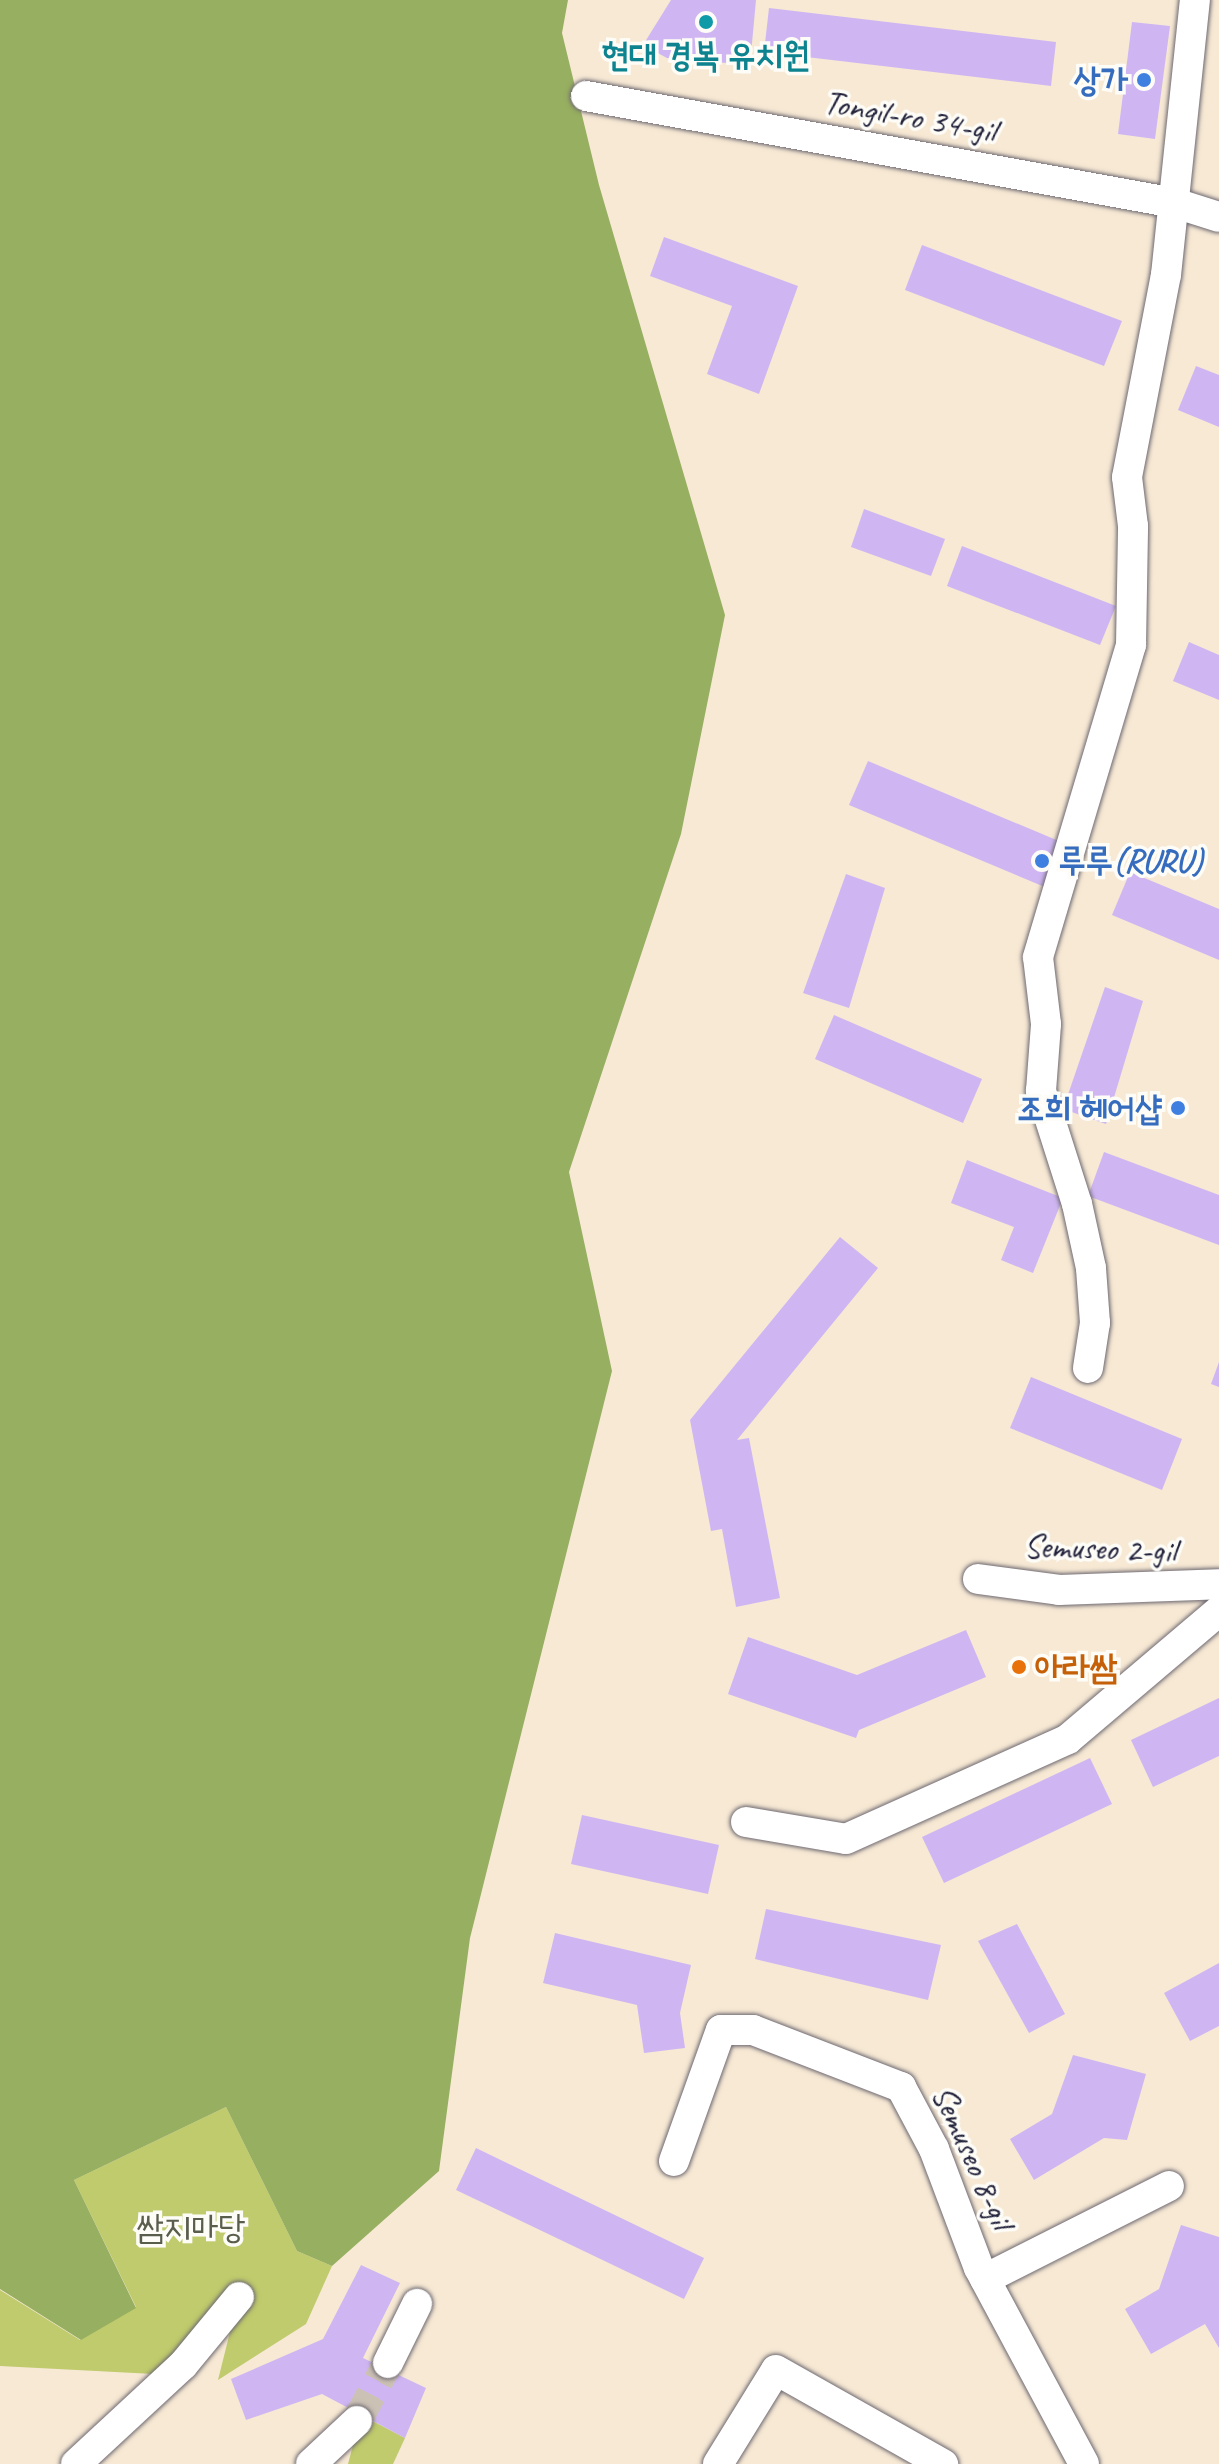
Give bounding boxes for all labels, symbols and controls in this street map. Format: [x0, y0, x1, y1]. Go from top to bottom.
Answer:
marker: 현대 경복 유치원 [697, 13, 715, 31]
place label: 현대 경복 유치원 [602, 35, 810, 75]
place label: 상가 [1073, 60, 1128, 100]
marker: 상가 [1135, 71, 1153, 89]
street label: Tongil-ro 34-gil [821, 81, 999, 151]
place label: 루루(RURU) [1058, 841, 1203, 881]
marker: 루루(RURU) [1033, 852, 1051, 870]
place label: 조희 헤어샵 [1017, 1088, 1162, 1128]
marker: 조희 헤어샵 [1169, 1099, 1187, 1117]
street label: Semuseo 2-gil [1023, 1525, 1177, 1571]
place label: 아라쌈 [1035, 1647, 1117, 1687]
marker: 아라쌈 [1010, 1658, 1028, 1676]
street label: Semuseo 8-gil [923, 2079, 1023, 2235]
park label: 쌈지마당 [136, 2207, 246, 2247]

